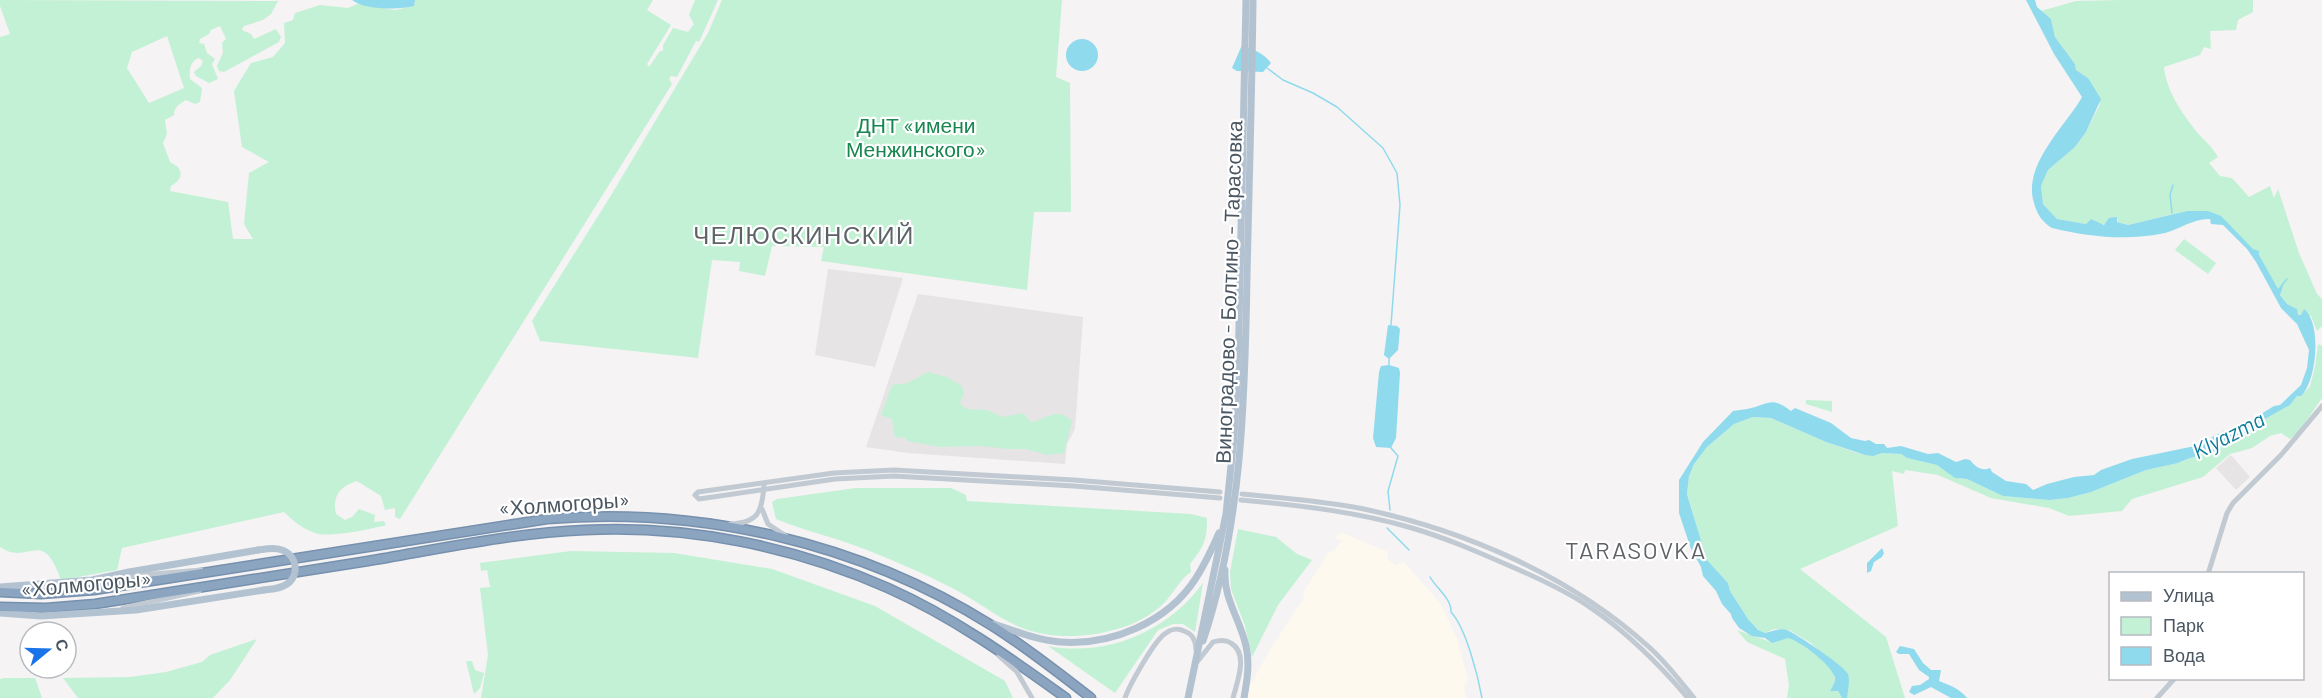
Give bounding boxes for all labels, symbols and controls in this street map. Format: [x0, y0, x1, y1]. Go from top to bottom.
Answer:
park label: ДНТ «имени Менжинского» [846, 112, 986, 161]
street label: Виноградово - Болтино - Тарасовка [1210, 120, 1246, 464]
district label: ЧЕЛЮСКИНСКИЙ [693, 220, 915, 249]
water label: Klyazma [2187, 405, 2269, 463]
street label: «Холмогоры» [497, 486, 631, 520]
district label: TARASOVKA [1565, 535, 1707, 564]
street label: «Холмогоры» [19, 565, 153, 601]
legend [2109, 572, 2304, 680]
text: Улица [2163, 584, 2215, 606]
text: Парк [2163, 614, 2204, 636]
north arrow [18, 620, 78, 680]
text: С [52, 636, 74, 654]
text: Вода [2163, 644, 2206, 666]

